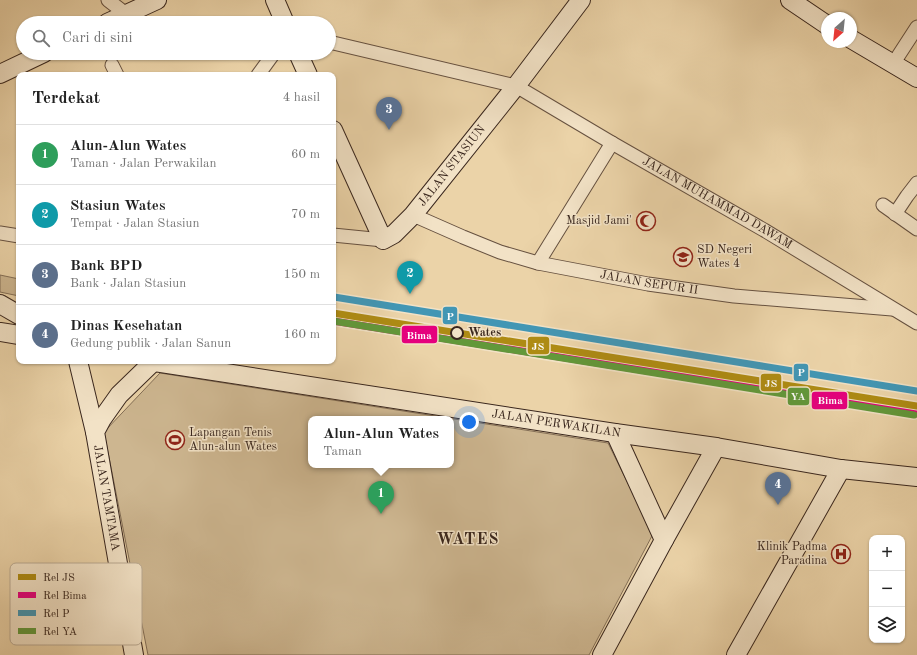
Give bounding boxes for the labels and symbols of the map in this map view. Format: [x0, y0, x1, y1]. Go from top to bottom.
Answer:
north arrow [821, 12, 857, 48]
pin: 3 [376, 97, 402, 130]
street label: JALAN STASIUN [416, 123, 488, 209]
street label: JALAN MUHAMMAD DAWAM [640, 156, 794, 252]
mosque icon: Masjid Jami' [635, 210, 657, 232]
place label: Masjid Jami' [566, 215, 632, 227]
place label: SD Negeri Wates 4 [697, 244, 752, 270]
school or university icon: SD Negeri Wates 4 [672, 246, 694, 268]
pin: 2 [397, 261, 423, 294]
street label: JALAN SEPUR II [599, 269, 699, 297]
line badge: P [442, 306, 458, 325]
text: P [446, 312, 454, 323]
line badge: Bima [401, 325, 438, 344]
marker: Wates [450, 326, 464, 340]
place label: Wates [468, 327, 501, 339]
text: Bima [406, 331, 432, 342]
line badge: JS [527, 336, 550, 355]
text: JS [532, 342, 545, 353]
line badge: P [793, 363, 809, 382]
text: P [797, 368, 805, 379]
line badge: JS [760, 373, 782, 392]
text: JS [765, 379, 778, 390]
line badge: YA [787, 387, 810, 406]
line badge: Bima [811, 391, 848, 410]
text: YA [791, 392, 806, 403]
text: Bima [817, 396, 843, 407]
street label: JALAN PERWAKILAN [491, 408, 621, 440]
your location [459, 412, 479, 432]
place label: Lapangan Tenis Alun-alun Wates [189, 427, 277, 453]
sports icon: Lapangan Tenis Alun-alun Wates [164, 429, 186, 451]
street label: JALAN TAMTAMA [91, 444, 121, 552]
pin: 4 [765, 472, 791, 505]
pin: 1 [368, 481, 394, 514]
district label: WATES [437, 532, 499, 548]
place label: Klinik Padma Paradina [757, 541, 827, 567]
hospital icon: Klinik Padma Paradina [830, 543, 852, 565]
legend [10, 563, 142, 645]
text: Rel JS [43, 573, 75, 584]
text: Rel Bima [43, 591, 87, 602]
text: Rel P [43, 609, 69, 620]
text: Rel YA [43, 627, 78, 638]

